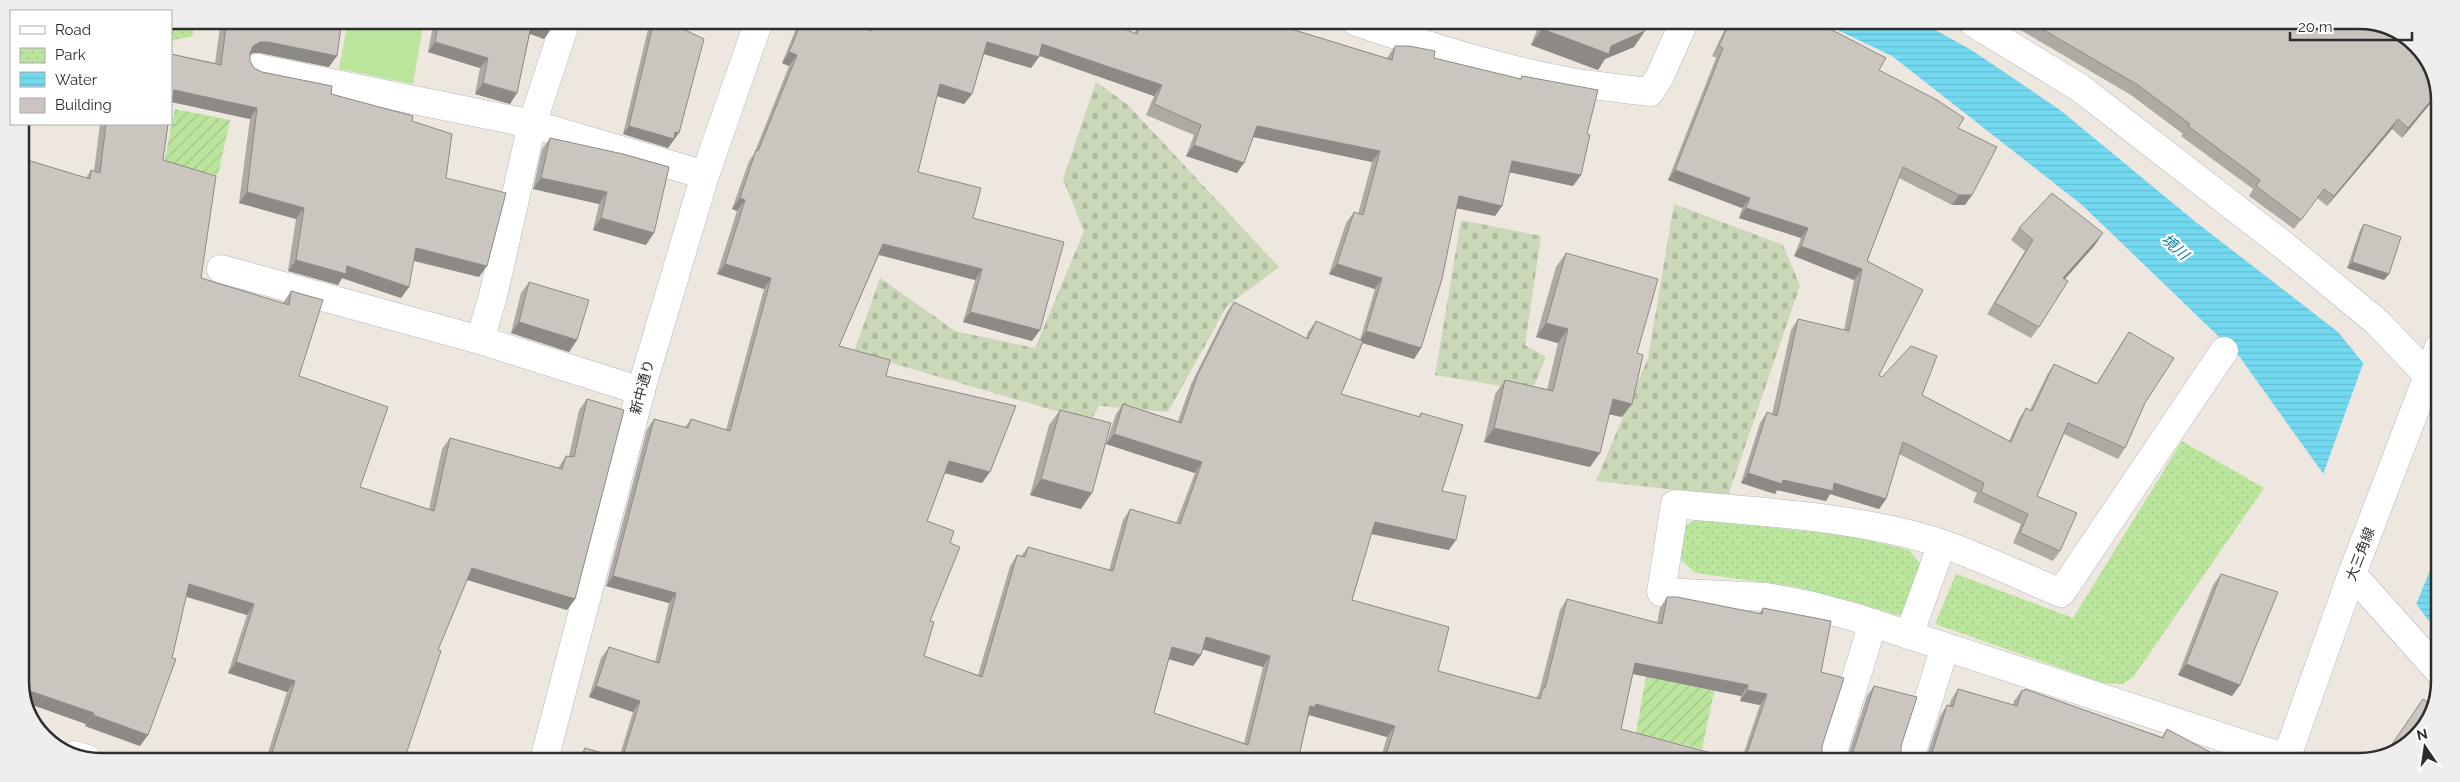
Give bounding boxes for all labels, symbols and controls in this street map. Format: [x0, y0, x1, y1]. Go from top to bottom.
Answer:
legend [10, 10, 172, 125]
scale bar [2290, 10, 2412, 42]
text: 20 m [2298, 18, 2333, 36]
text: Road [55, 21, 91, 39]
text: Park [55, 46, 86, 64]
text: Water [55, 71, 98, 89]
text: Building [55, 96, 112, 114]
water label: 境川 [2158, 230, 2194, 265]
street label: 新中通り [627, 358, 657, 416]
street label: 大三角線 [2342, 525, 2378, 583]
north arrow [2400, 722, 2450, 772]
text: N [2415, 725, 2429, 743]

